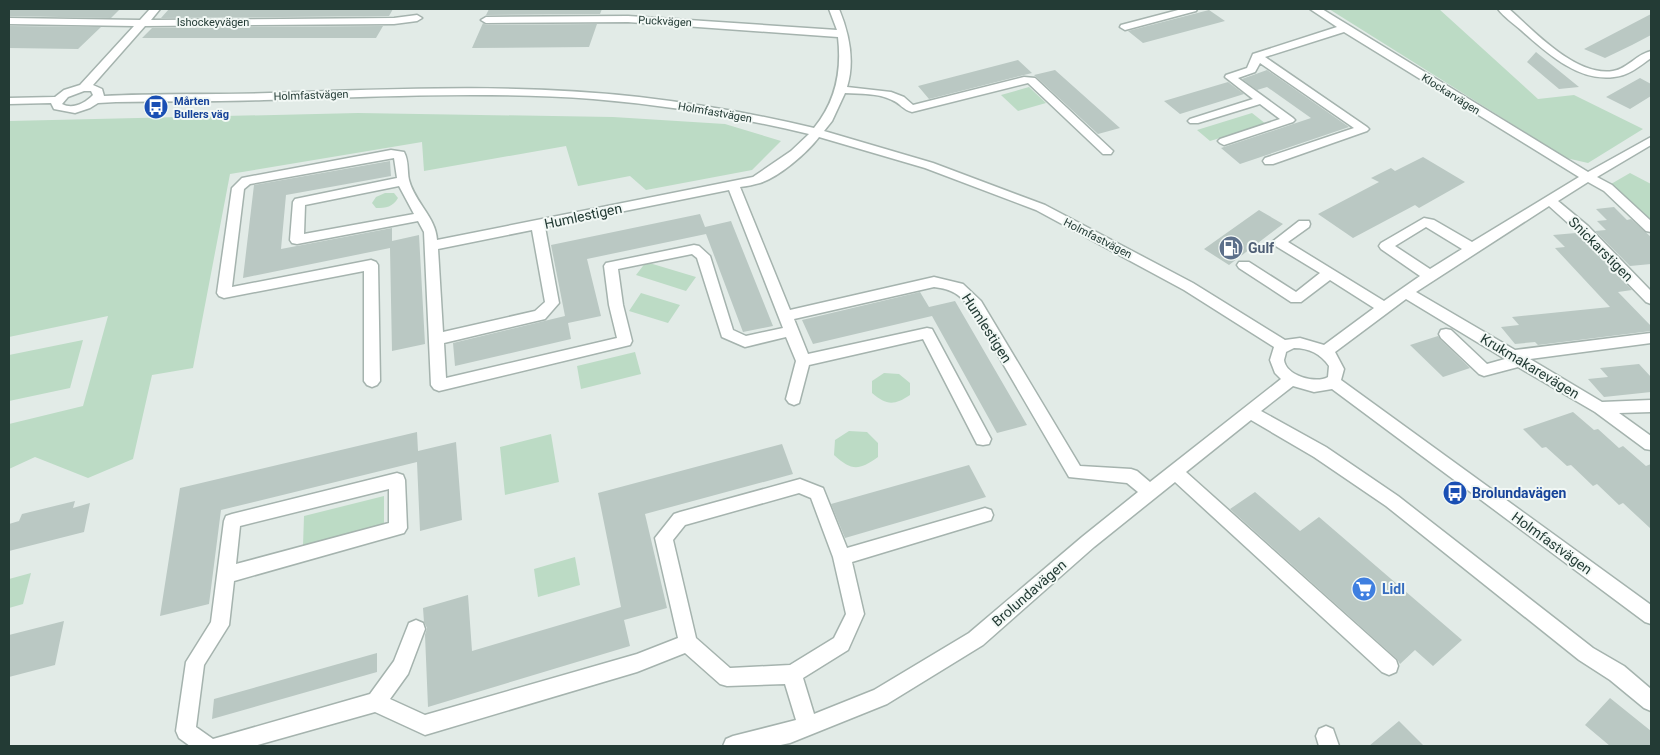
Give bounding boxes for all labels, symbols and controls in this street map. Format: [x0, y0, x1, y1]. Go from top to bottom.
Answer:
street label: Puckvägen [638, 14, 692, 29]
street label: Ishockeyvägen [177, 16, 249, 29]
street label: Klockarvägen [1419, 71, 1482, 118]
street label: Holmfastvägen [273, 88, 349, 103]
bus stop icon: Mårten Bullers väg [143, 94, 169, 120]
place label: Mårten Bullers väg [174, 95, 229, 121]
street label: Holmfastvägen [677, 100, 753, 125]
street label: Humlestigen [543, 200, 623, 232]
street label: Snickarstigen [1565, 213, 1637, 285]
street label: Holmfastvägen [1061, 216, 1134, 261]
fuel station icon: Gulf [1218, 235, 1244, 261]
place label: Gulf [1248, 240, 1275, 256]
street label: Humlestigen [959, 290, 1015, 366]
street label: Krukmakarevägen [1478, 330, 1582, 402]
bus stop icon: Brolundavägen [1442, 480, 1468, 506]
place label: Brolundavägen [1472, 485, 1566, 501]
street label: Holmfastvägen [1509, 509, 1595, 577]
street label: Brolundavägen [989, 556, 1069, 630]
supermarket icon: Lidl [1351, 576, 1377, 602]
place label: Lidl [1382, 581, 1405, 597]

